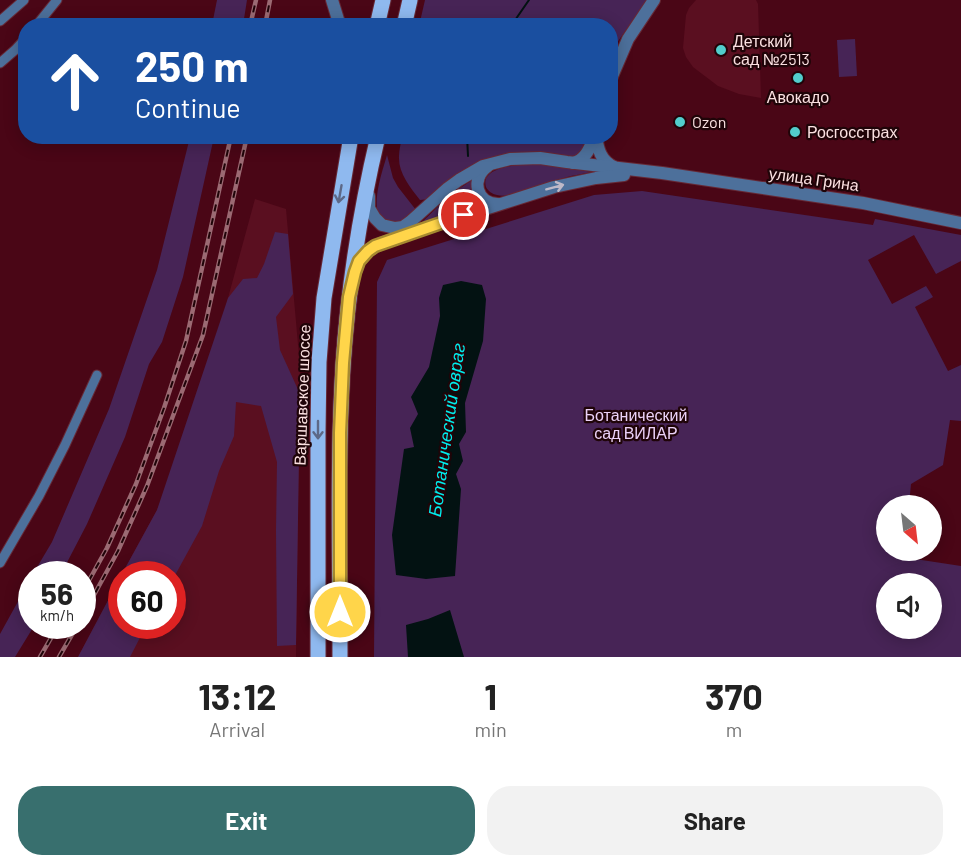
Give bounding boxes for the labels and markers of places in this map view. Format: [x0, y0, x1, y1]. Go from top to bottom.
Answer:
place label: Детский сад №2513 [733, 31, 810, 68]
marker: Детский сад №2513 [714, 43, 728, 57]
marker: Авокадо [791, 71, 805, 85]
place label: Авокадо [767, 87, 829, 106]
place label: Ozon [692, 112, 726, 131]
marker: Ozon [673, 115, 687, 129]
place label: Росгосстрах [807, 122, 897, 141]
marker: Росгосстрах [788, 125, 802, 139]
pin [438, 189, 489, 240]

